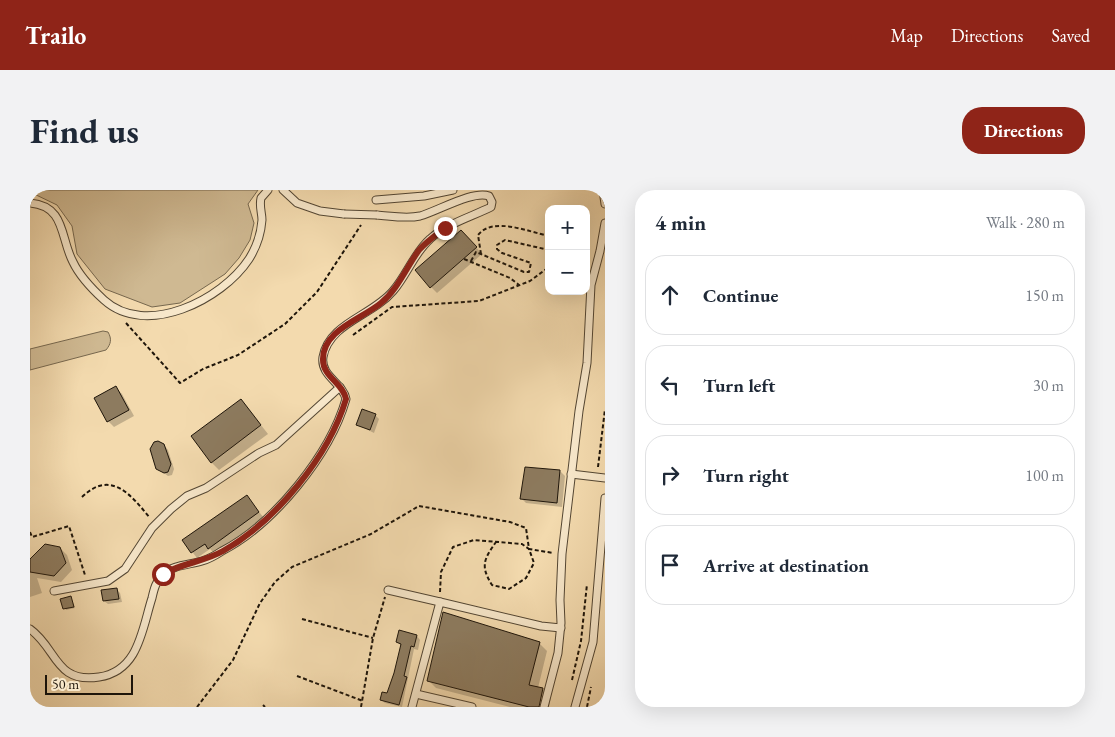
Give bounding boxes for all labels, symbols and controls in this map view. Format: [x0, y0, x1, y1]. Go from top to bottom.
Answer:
text: Trailo [25, 20, 86, 51]
text: Map [891, 24, 923, 47]
text: Directions [951, 24, 1023, 47]
text: Saved [1051, 24, 1090, 47]
button: Directions [962, 107, 1085, 154]
text: Find us [30, 108, 139, 153]
map controls [545, 205, 590, 295]
button: + [545, 205, 590, 250]
text: 4 min [655, 209, 706, 236]
text: Walk · 280 m [986, 212, 1065, 233]
route end [434, 217, 457, 240]
button: − [545, 250, 590, 295]
icon: ahead [656, 281, 684, 309]
text: Continue [703, 283, 778, 308]
text: 150 m [1025, 285, 1064, 306]
icon: left [656, 371, 684, 399]
text: Turn left [703, 373, 775, 398]
text: 30 m [1033, 375, 1064, 396]
icon: right [656, 461, 684, 489]
text: Turn right [703, 463, 789, 488]
text: 100 m [1025, 465, 1064, 486]
icon: arrive [656, 551, 684, 579]
text: Arrive at destination [703, 553, 869, 578]
route start [152, 563, 175, 586]
scale bar [45, 672, 132, 695]
text: 50 m [52, 675, 79, 693]

